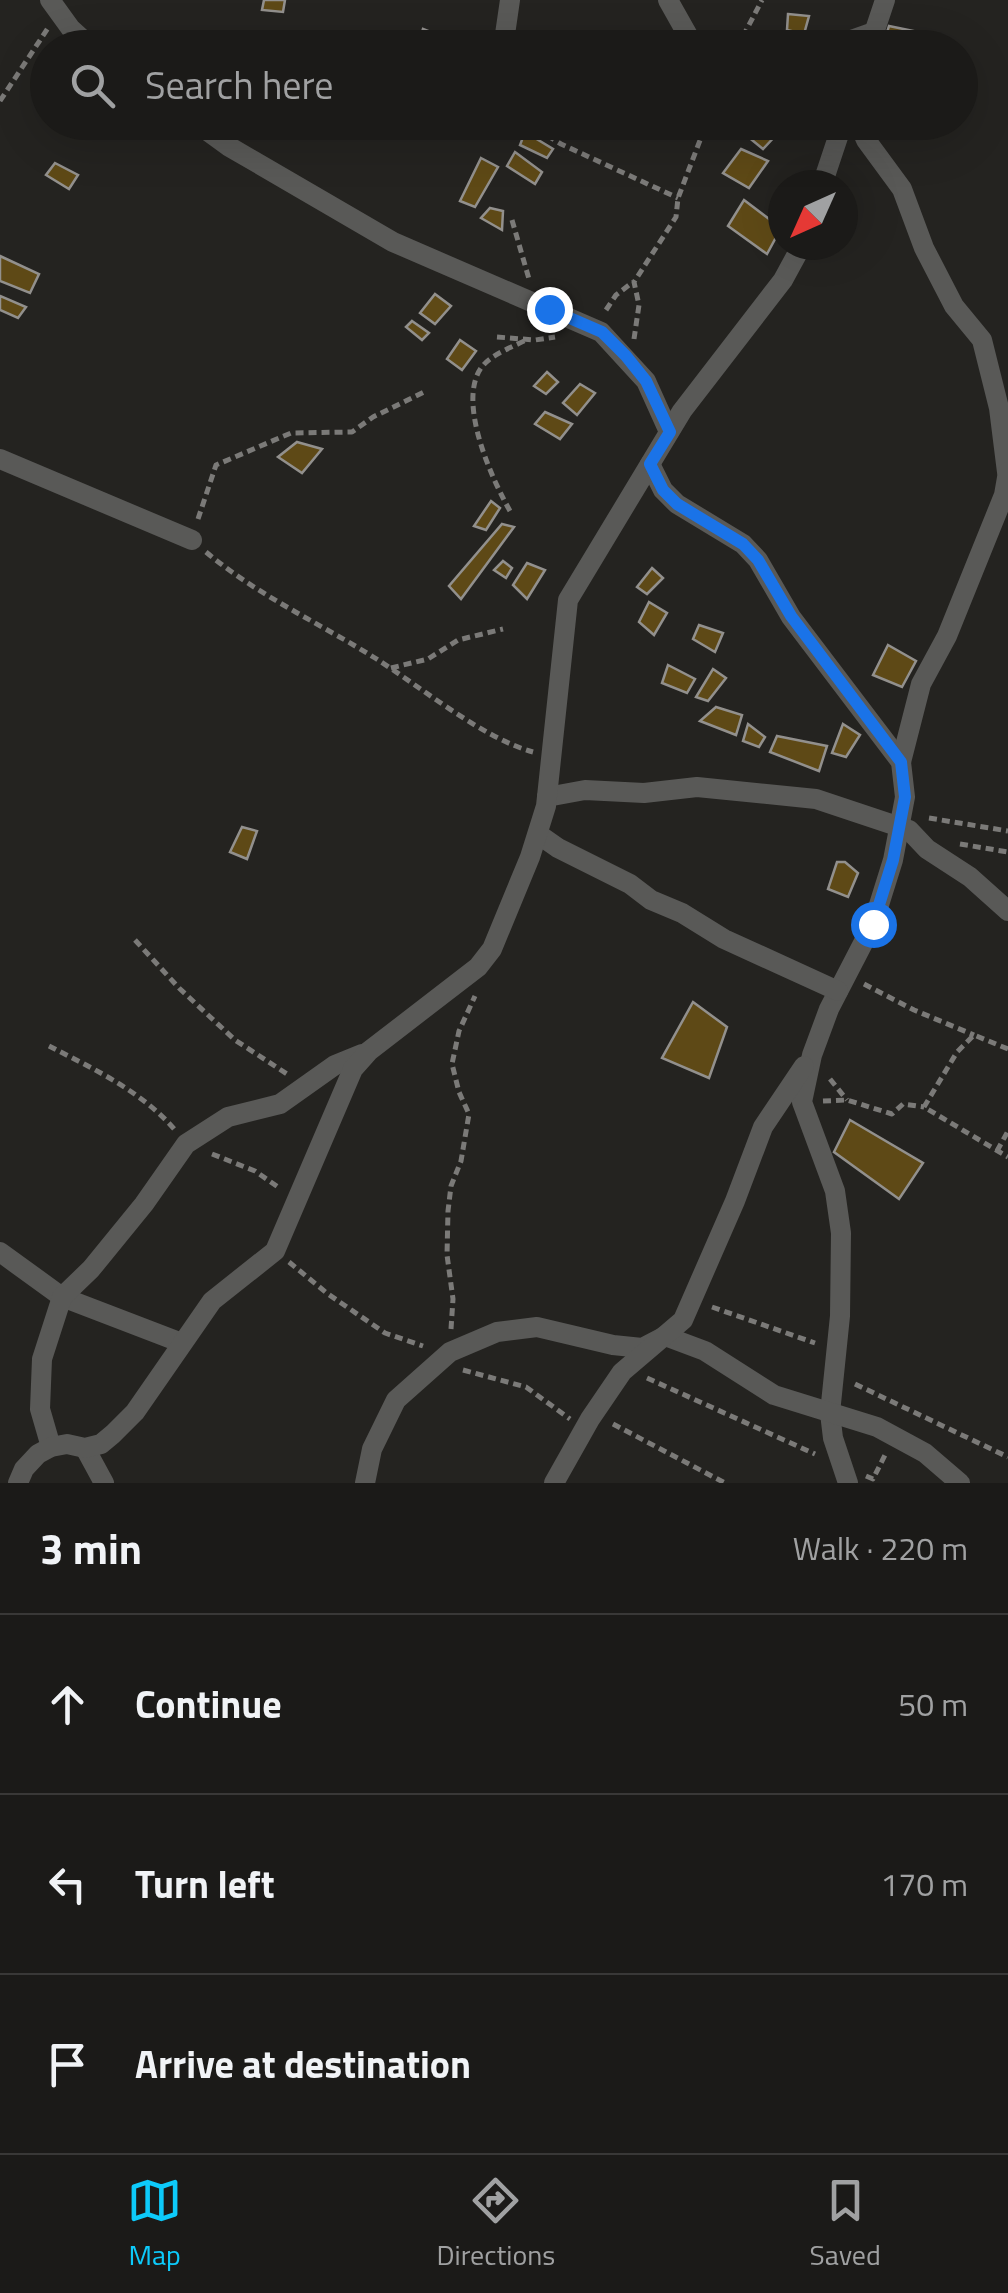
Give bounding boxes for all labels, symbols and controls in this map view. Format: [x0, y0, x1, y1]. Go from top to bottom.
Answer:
search box [30, 30, 978, 140]
text: Search here [145, 56, 333, 114]
icon: search [65, 58, 120, 113]
north arrow [768, 170, 858, 260]
route end [527, 287, 573, 333]
route start [851, 902, 897, 948]
text: 3 min [40, 1516, 142, 1580]
text: Walk · 220 m [793, 1524, 968, 1572]
text: Continue [135, 1675, 282, 1733]
icon: ahead [40, 1677, 95, 1732]
text: 50 m [898, 1680, 968, 1728]
text: Turn left [135, 1855, 275, 1913]
icon: left [40, 1857, 95, 1912]
text: 170 m [880, 1860, 968, 1908]
text: Arrive at destination [135, 2035, 471, 2093]
icon: arrive [40, 2037, 95, 2092]
tab: Map [127, 2173, 182, 2276]
tab: Directions [436, 2173, 555, 2276]
tab: Saved [810, 2173, 881, 2276]

